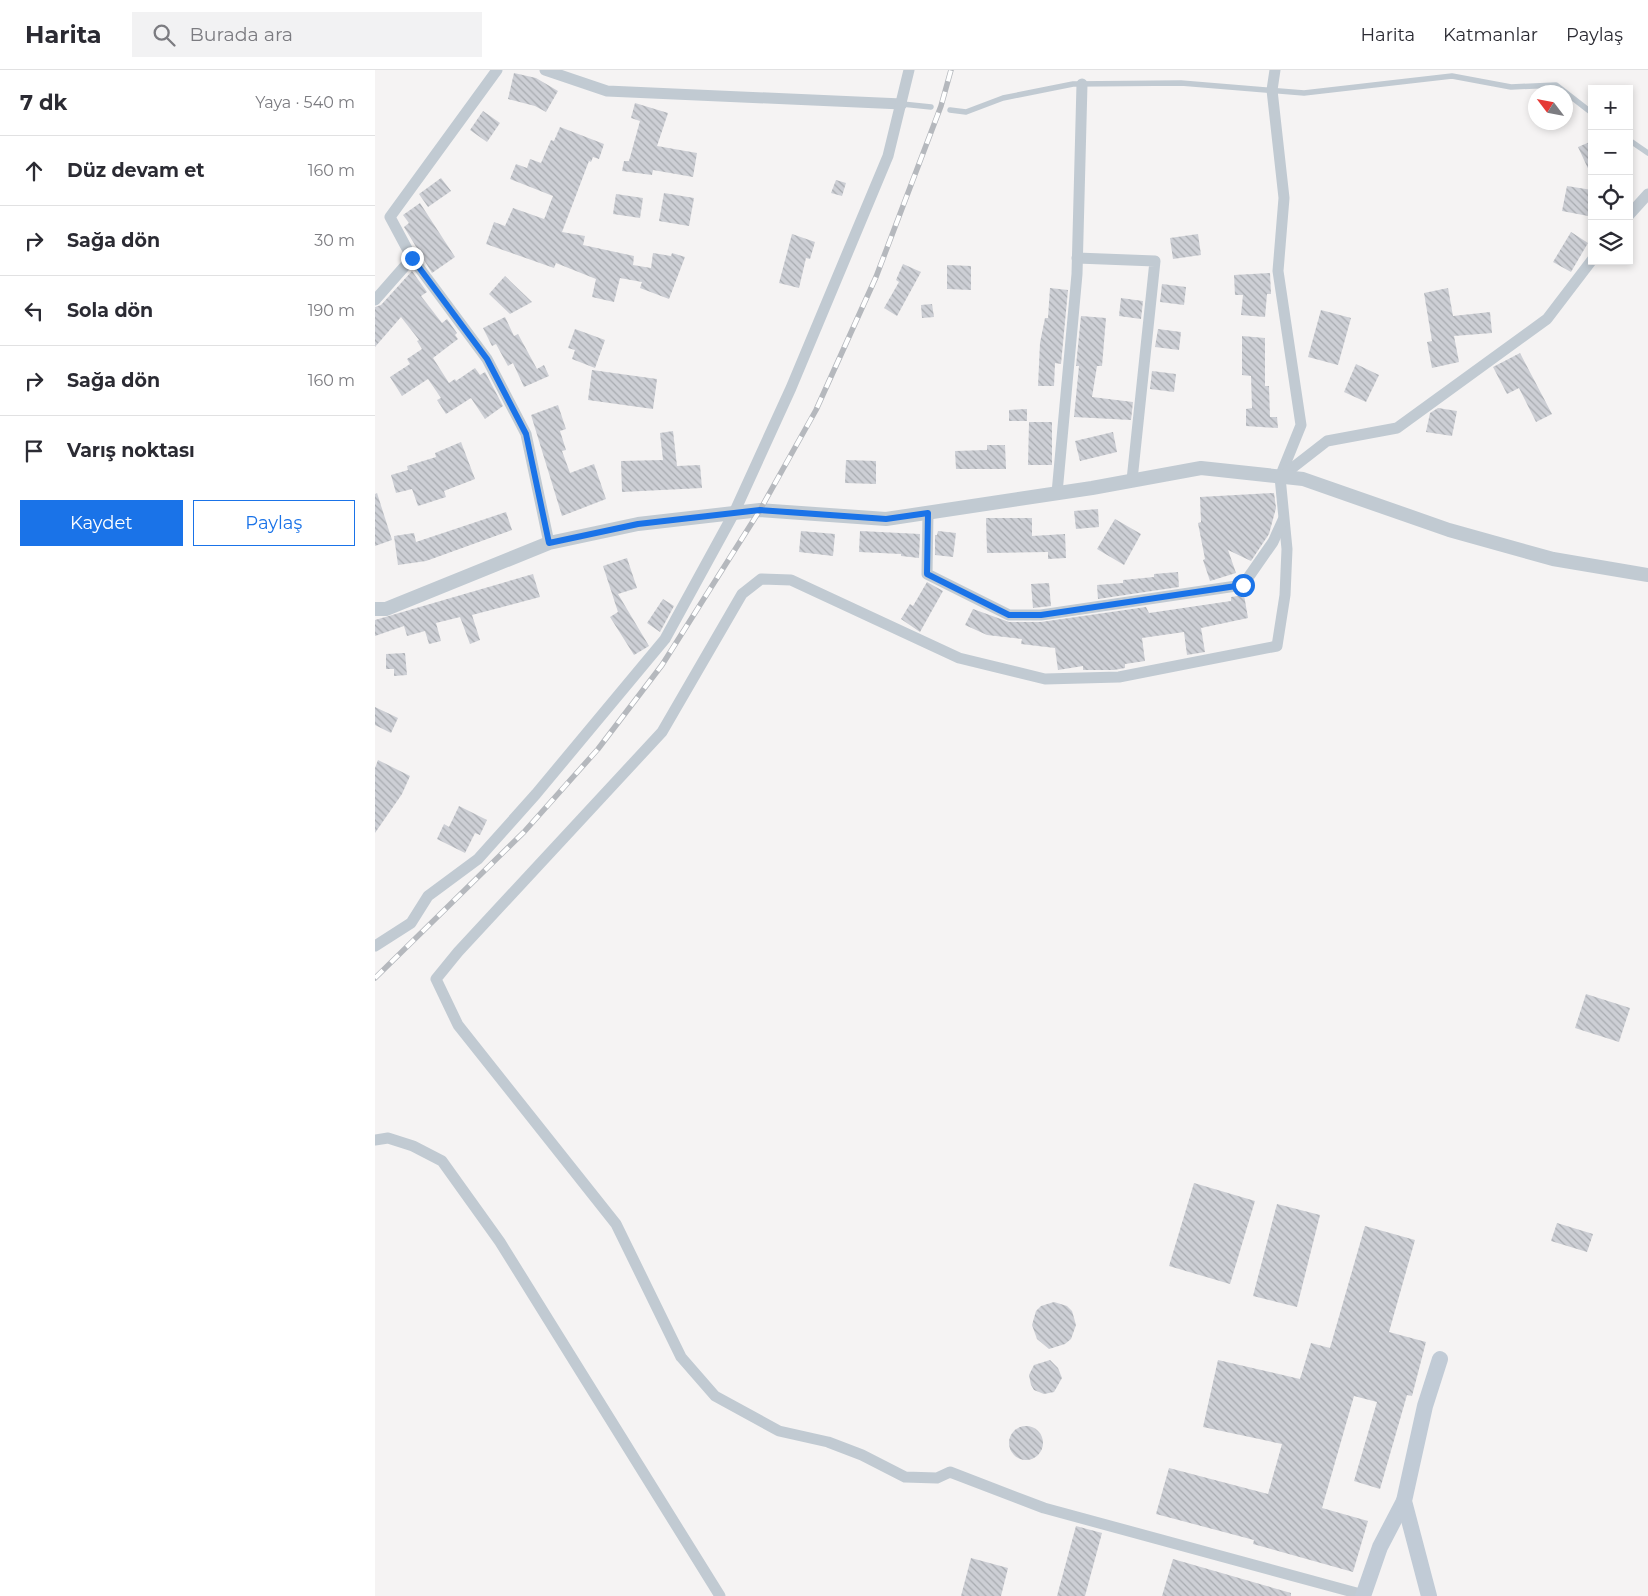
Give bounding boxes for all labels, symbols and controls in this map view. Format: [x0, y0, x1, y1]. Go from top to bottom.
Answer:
search box [132, 12, 482, 57]
text: Harita [25, 20, 102, 49]
icon: search [150, 21, 178, 49]
text: Burada ara [190, 23, 293, 46]
text: Harita [1360, 24, 1415, 46]
text: Katmanlar [1443, 24, 1538, 46]
text: Paylaş [1566, 24, 1623, 46]
north arrow [1528, 85, 1573, 130]
map controls [1588, 85, 1633, 265]
button: + [1588, 85, 1633, 130]
text: 7 dk [20, 90, 67, 115]
text: Yaya · 540 m [255, 93, 355, 112]
button: − [1588, 130, 1633, 175]
icon: ahead [20, 157, 48, 185]
text: Düz devam et [67, 159, 205, 182]
text: 160 m [308, 161, 355, 180]
button: locate [1588, 175, 1633, 220]
button: layers [1588, 220, 1633, 265]
icon: right [20, 227, 48, 255]
text: Sağa dön [67, 229, 160, 252]
text: 30 m [314, 231, 355, 250]
route end [401, 247, 424, 270]
icon: left [20, 297, 48, 325]
text: Sola dön [67, 299, 153, 322]
text: 190 m [308, 301, 355, 320]
icon: right [20, 367, 48, 395]
text: Sağa dön [67, 369, 160, 392]
text: 160 m [308, 371, 355, 390]
icon: arrive [20, 437, 48, 465]
text: Varış noktası [67, 439, 195, 462]
button: Kaydet [20, 500, 183, 546]
button: Paylaş [193, 500, 355, 546]
route start [1232, 574, 1255, 597]

